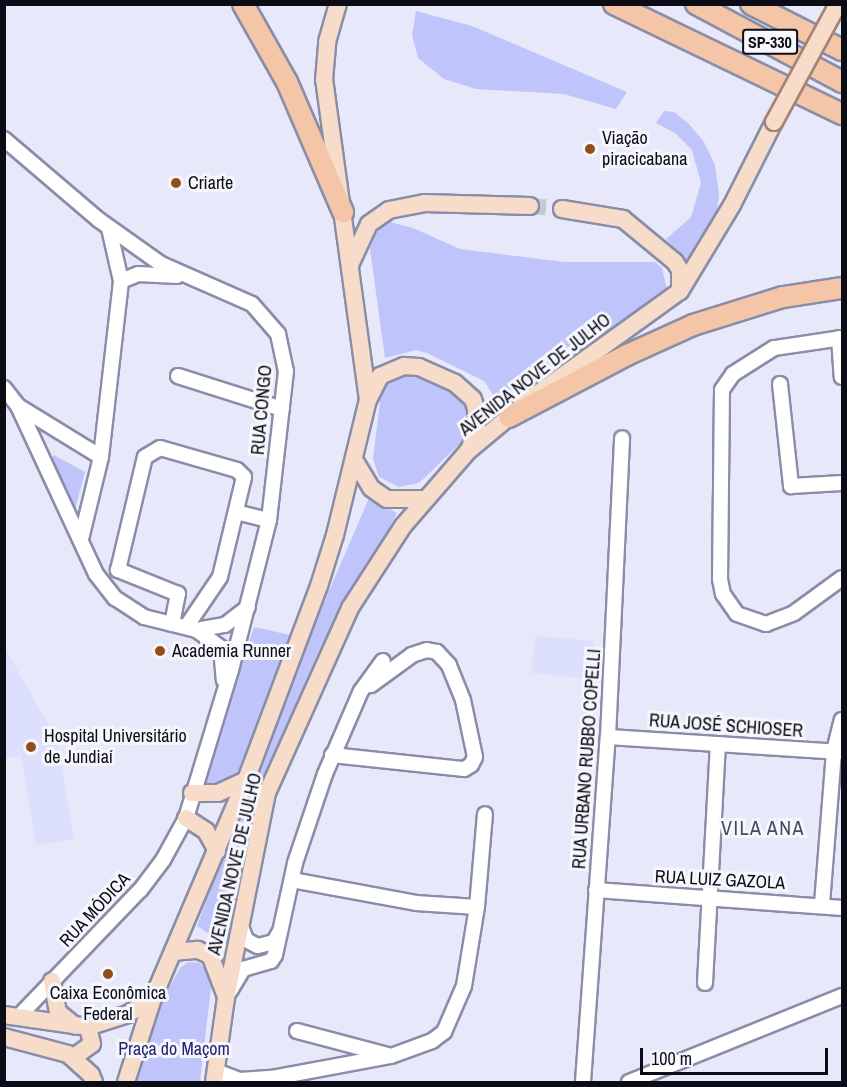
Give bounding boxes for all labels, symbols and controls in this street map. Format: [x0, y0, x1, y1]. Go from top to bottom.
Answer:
road number: SP-330 [742, 29, 798, 55]
place label: Viação piracicabana [602, 128, 687, 170]
marker: Viação piracicabana [583, 142, 597, 156]
place label: Criarte [188, 172, 233, 194]
marker: Criarte [169, 176, 183, 190]
street label: AVENIDA NOVE DE JULHO [455, 309, 615, 441]
street label: RUA CONGO [247, 364, 277, 456]
place label: Academia Runner [172, 640, 291, 662]
marker: Academia Runner [153, 644, 167, 658]
street label: RUA URBANO RUBBO COPELLI [569, 648, 605, 870]
street label: RUA JOSÉ SCHIOSER [648, 710, 804, 742]
place label: Hospital Universitário de Jundiaí [44, 726, 187, 768]
marker: Hospital Universitário de Jundiaí [22, 738, 40, 756]
street label: AVENIDA NOVE DE JULHO [203, 771, 267, 957]
district label: VILA ANA [720, 815, 806, 839]
street label: RUA LUIZ GAZOLA [654, 866, 786, 894]
street label: RUA MÓDICA [55, 868, 135, 952]
marker: Caixa Econômica Federal [101, 967, 115, 981]
place label: Caixa Econômica Federal [50, 983, 166, 1026]
scale bar [643, 1036, 830, 1074]
park label: Praça do Maçom [118, 1038, 230, 1060]
text: 100 m [651, 1046, 692, 1071]

